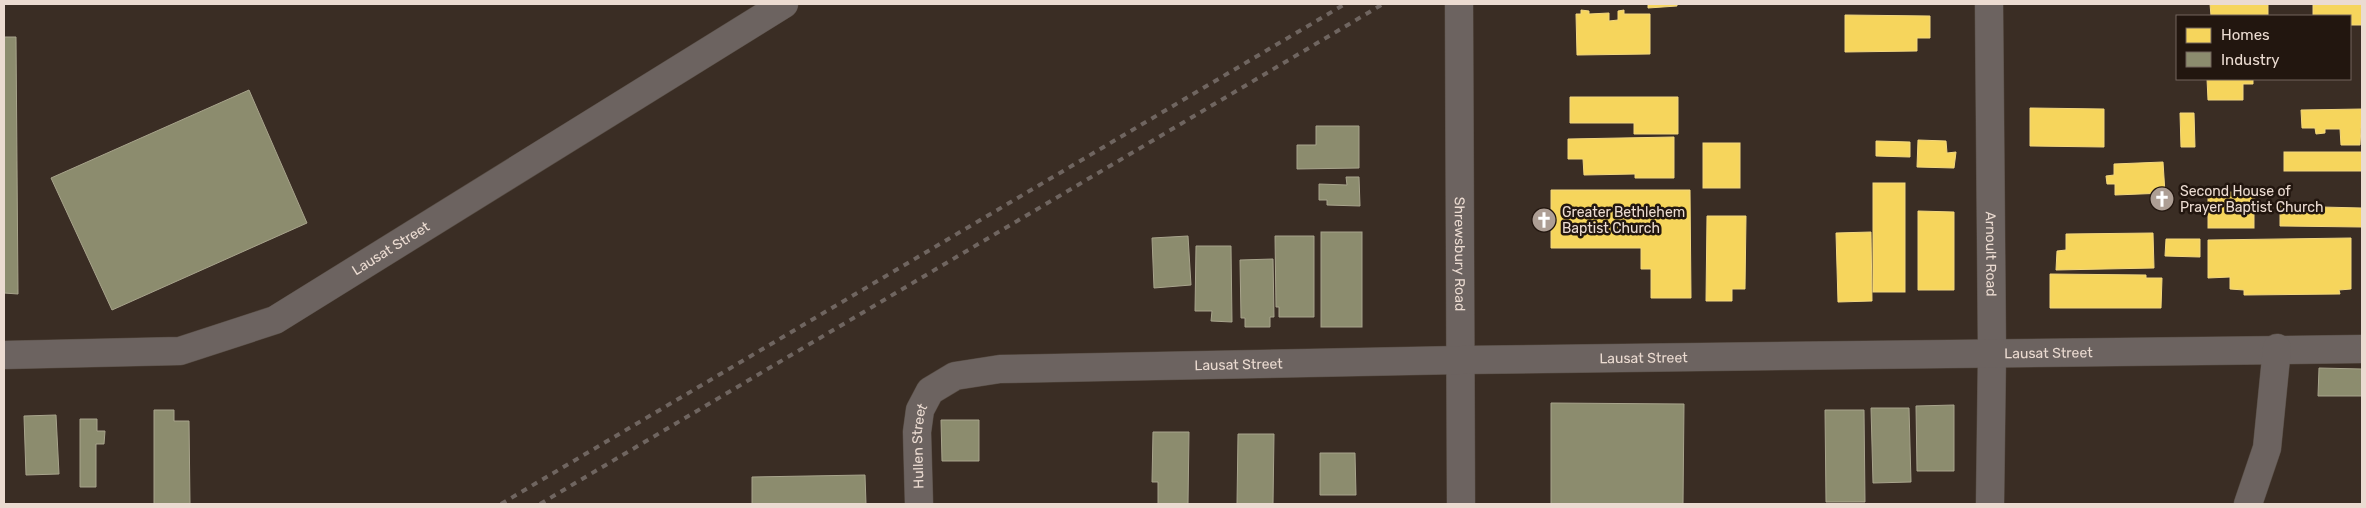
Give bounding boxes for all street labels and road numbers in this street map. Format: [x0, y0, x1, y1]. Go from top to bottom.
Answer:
street label: Shrewsbury Road [1451, 197, 1468, 311]
street label: Arnoult Road [1982, 211, 2000, 297]
street label: Lausat Street [349, 218, 433, 279]
street label: Lausat Street [2004, 344, 2093, 362]
street label: Lausat Street [1599, 349, 1688, 367]
street label: Lausat Street [1194, 355, 1283, 374]
street label: Hullen Street [909, 400, 931, 489]

